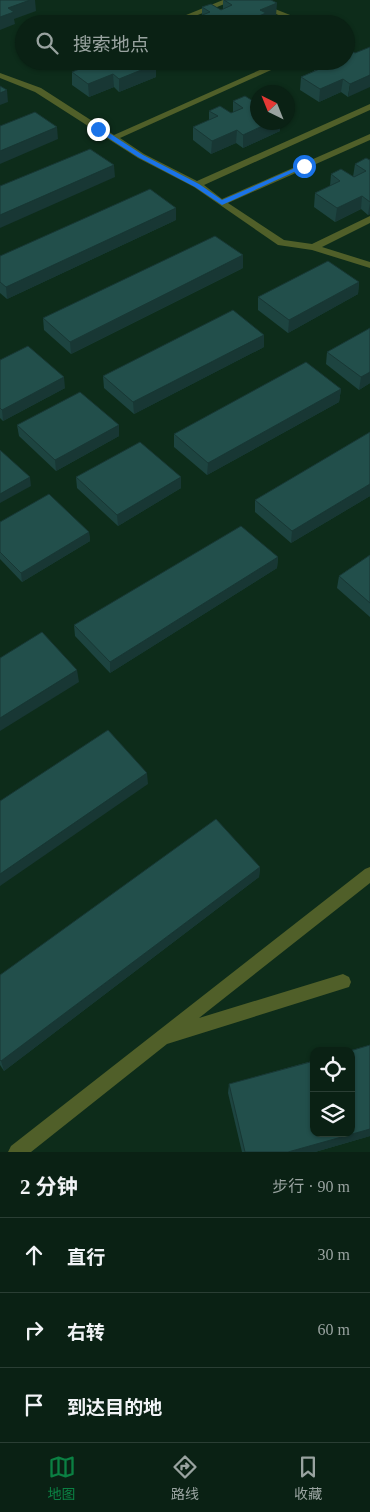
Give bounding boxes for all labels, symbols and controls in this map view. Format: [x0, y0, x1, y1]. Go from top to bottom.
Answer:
search box [15, 15, 355, 70]
icon: search [33, 29, 61, 57]
text: 搜索地点 [73, 34, 149, 55]
north arrow [250, 85, 295, 130]
route end [87, 118, 110, 141]
route start [293, 155, 316, 178]
map controls [310, 1047, 355, 1137]
button: locate [310, 1047, 355, 1092]
button: layers [310, 1092, 355, 1137]
text: 2 分钟 [20, 1175, 78, 1199]
text: 步行 · 90 m [272, 1178, 350, 1195]
icon: ahead [20, 1241, 48, 1269]
text: 30 m [318, 1246, 350, 1263]
text: 直行 [67, 1247, 105, 1268]
icon: right [20, 1316, 48, 1344]
text: 60 m [318, 1321, 350, 1338]
text: 右转 [67, 1322, 105, 1343]
icon: arrive [20, 1391, 48, 1419]
text: 到达目的地 [67, 1397, 162, 1418]
tab: 地图 [48, 1453, 76, 1503]
tab: 路线 [171, 1453, 199, 1503]
tab: 收藏 [294, 1453, 322, 1503]

